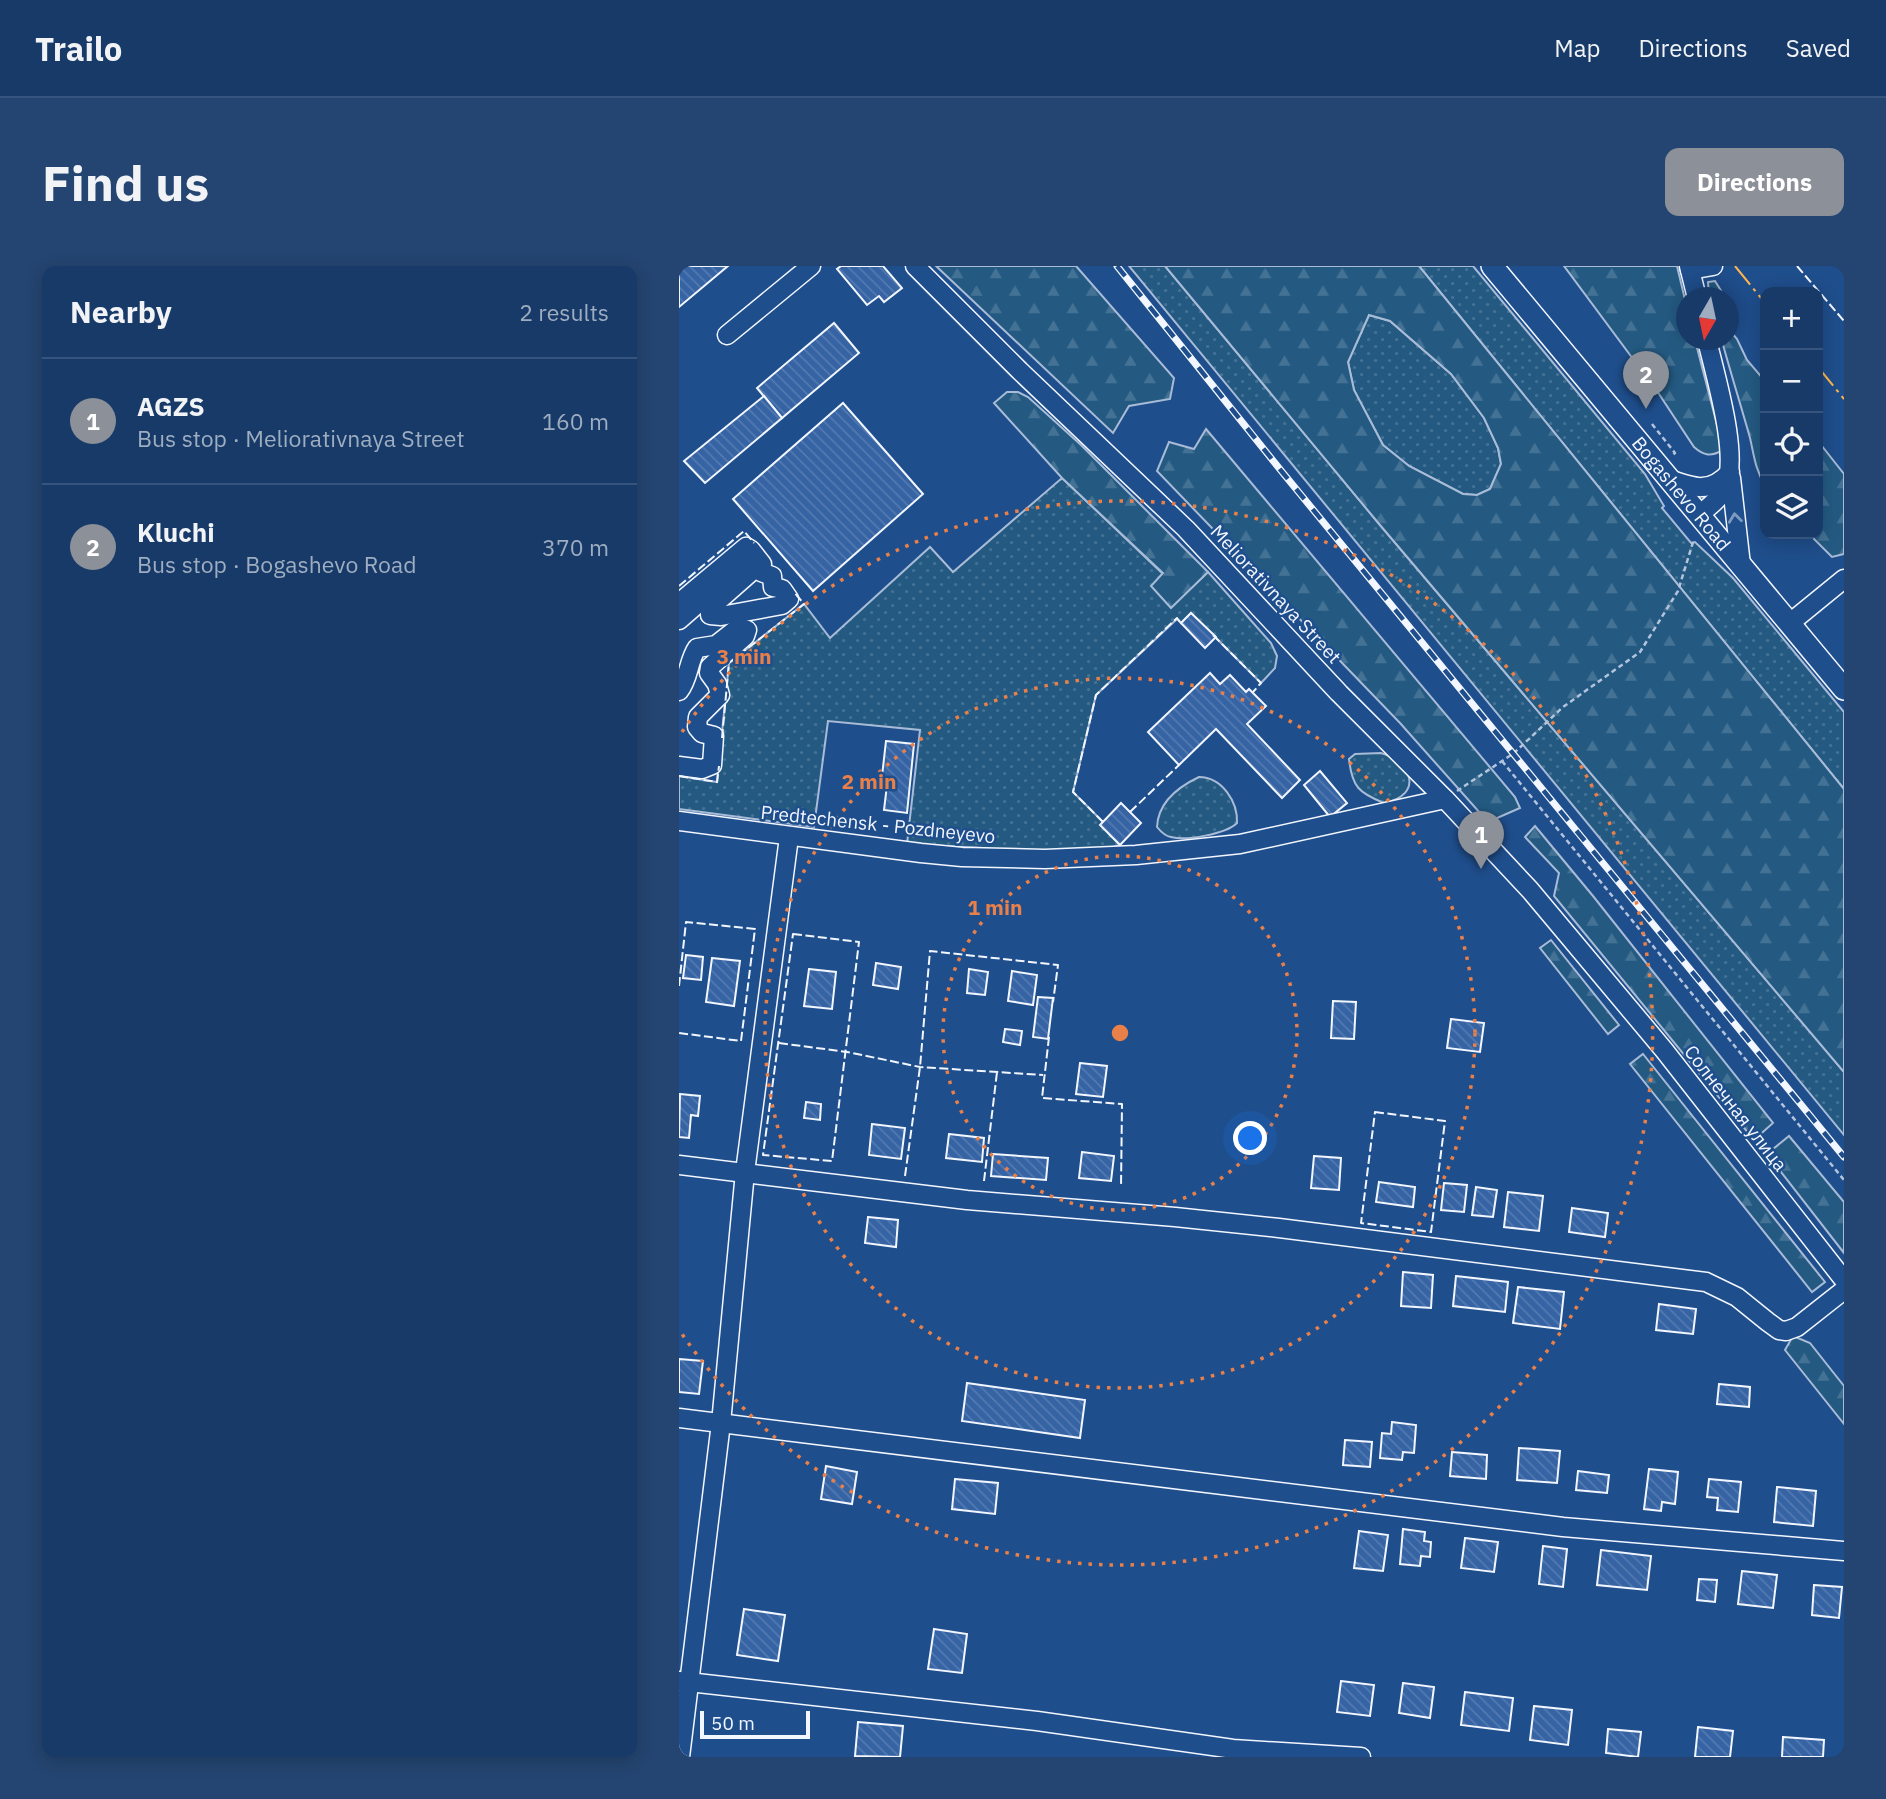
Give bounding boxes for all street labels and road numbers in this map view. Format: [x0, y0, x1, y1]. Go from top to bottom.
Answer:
street label: Bogashevo Road [1627, 431, 1736, 556]
street label: Meliorativnaya Street [1205, 520, 1347, 668]
street label: Predtechensk - Pozdneyevo [759, 800, 997, 848]
street label: Солнечная улица [1679, 1040, 1793, 1176]

